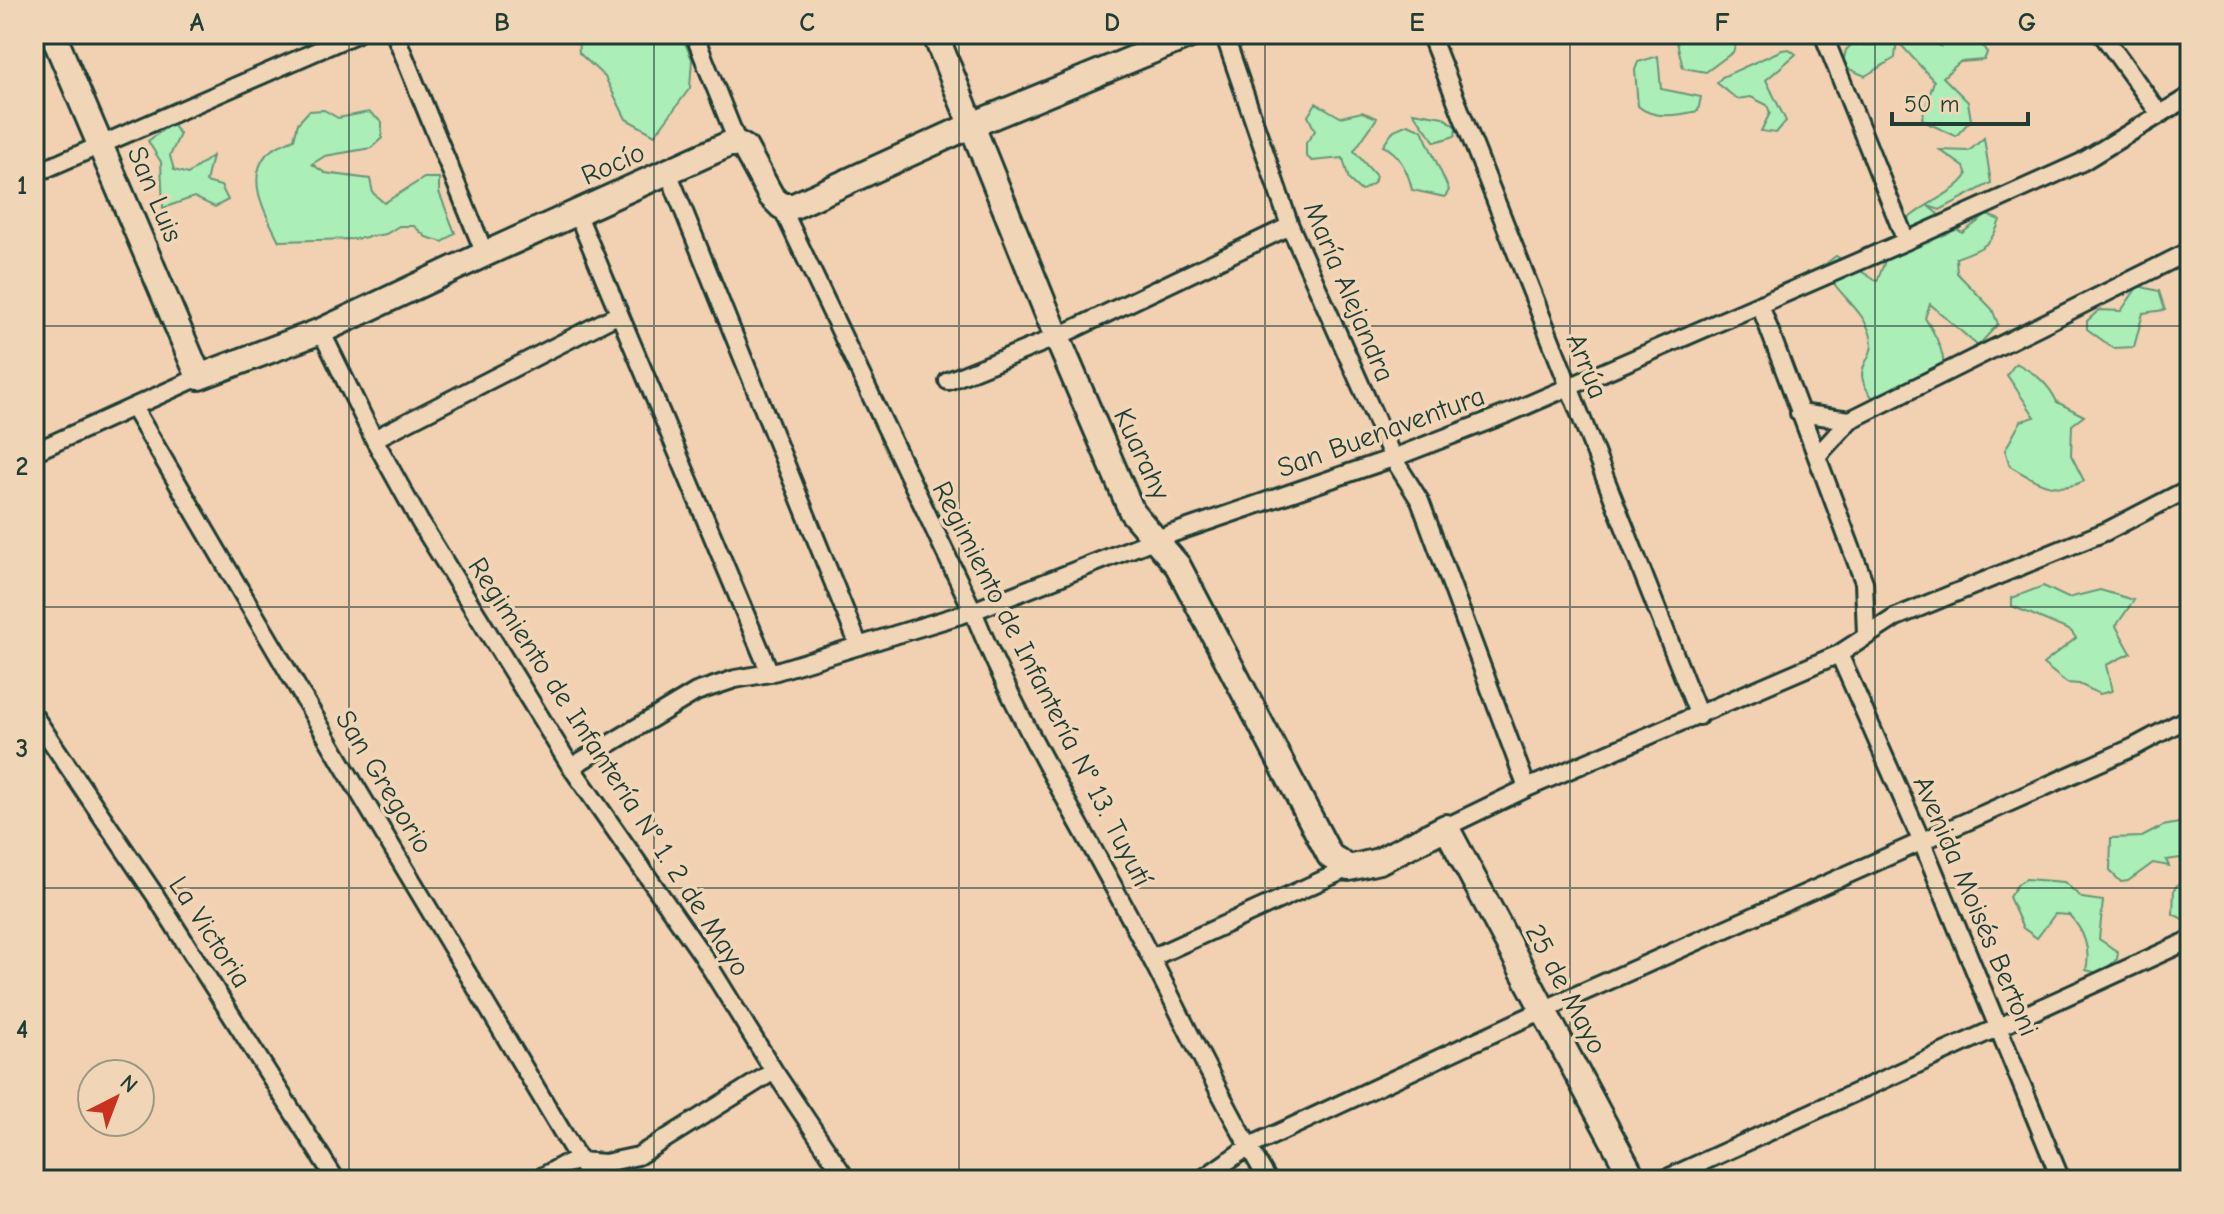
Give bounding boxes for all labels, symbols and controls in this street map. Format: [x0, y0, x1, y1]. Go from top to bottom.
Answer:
text: A [190, 8, 205, 38]
text: B [494, 8, 510, 38]
text: C [799, 8, 815, 38]
text: D [1104, 8, 1120, 38]
text: E [1409, 8, 1425, 38]
text: F [1714, 8, 1730, 38]
text: G [2018, 8, 2036, 38]
scale bar [1892, 76, 2028, 126]
text: 50 m [1904, 90, 1960, 118]
street label: Rocío [576, 136, 650, 192]
street label: San Luis [121, 141, 189, 247]
text: 1 [17, 171, 27, 201]
street label: María Alejandra [1297, 197, 1401, 387]
street label: Arrúa [1560, 329, 1614, 403]
street label: San Buenaventura [1273, 380, 1489, 484]
street label: Kuarahy [1107, 403, 1177, 505]
text: 2 [16, 452, 28, 482]
street label: Regimiento de Infantería N° 13. Tuyutí [926, 476, 1159, 892]
street label: Regimiento de Infantería N° 1. 2 de Mayo [461, 552, 757, 982]
street label: San Gregorio [329, 705, 439, 859]
text: 3 [16, 734, 28, 764]
street label: Avenida Moisés Bertoni [1907, 771, 2045, 1041]
street label: La Victoria [162, 870, 258, 994]
street label: 25 de Mayo [1518, 919, 1614, 1059]
text: 4 [16, 1015, 28, 1045]
north arrow [76, 1058, 156, 1138]
text: N [115, 1069, 143, 1098]

